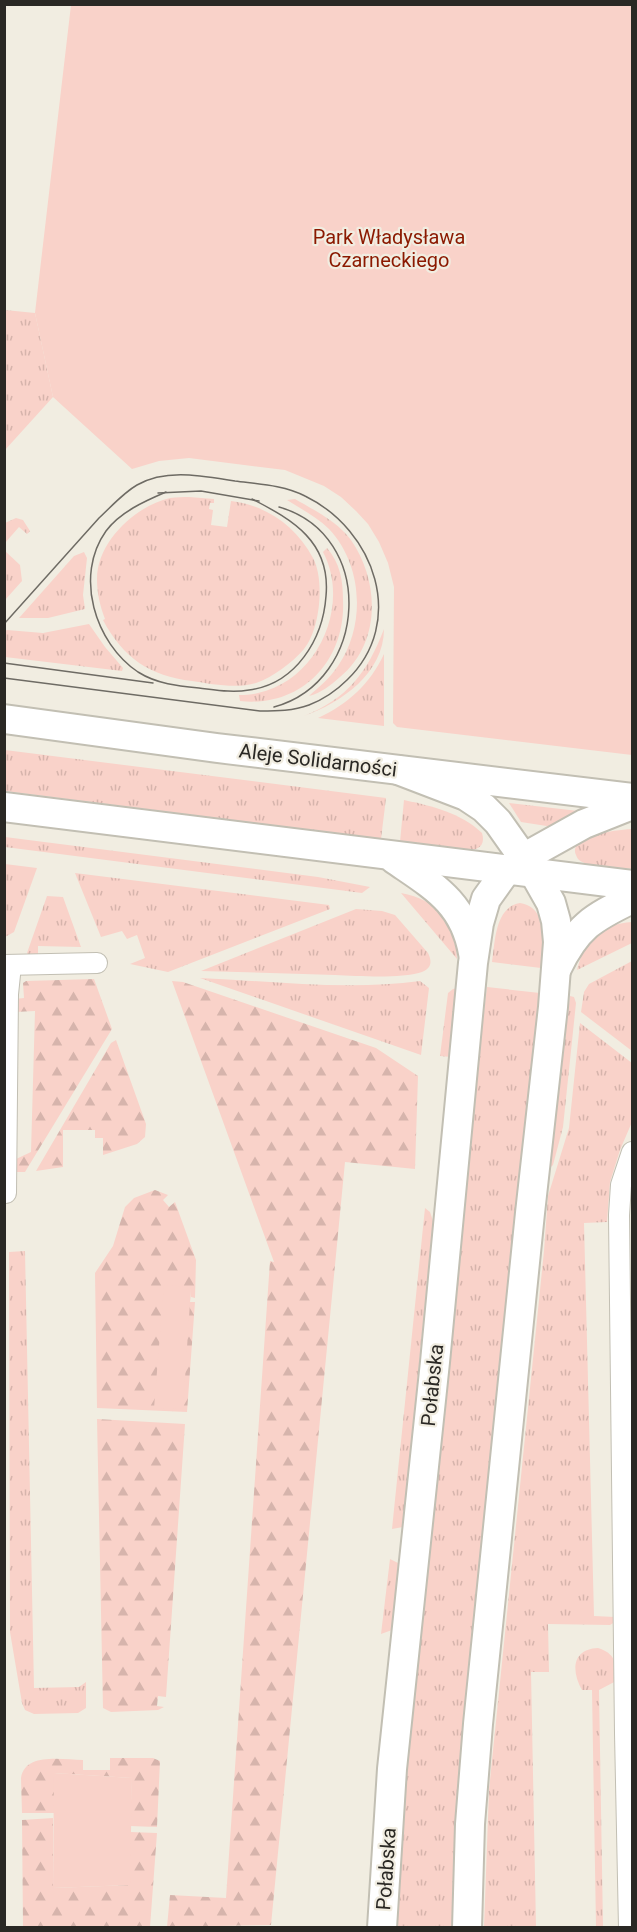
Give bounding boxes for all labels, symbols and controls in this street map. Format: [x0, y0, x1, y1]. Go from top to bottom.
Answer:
park label: Park Władysława Czarneckiego [313, 225, 465, 272]
street label: Aleje Solidarności [238, 738, 398, 782]
street label: Połabska [416, 1343, 448, 1427]
street label: Połabska [371, 1827, 401, 1911]

